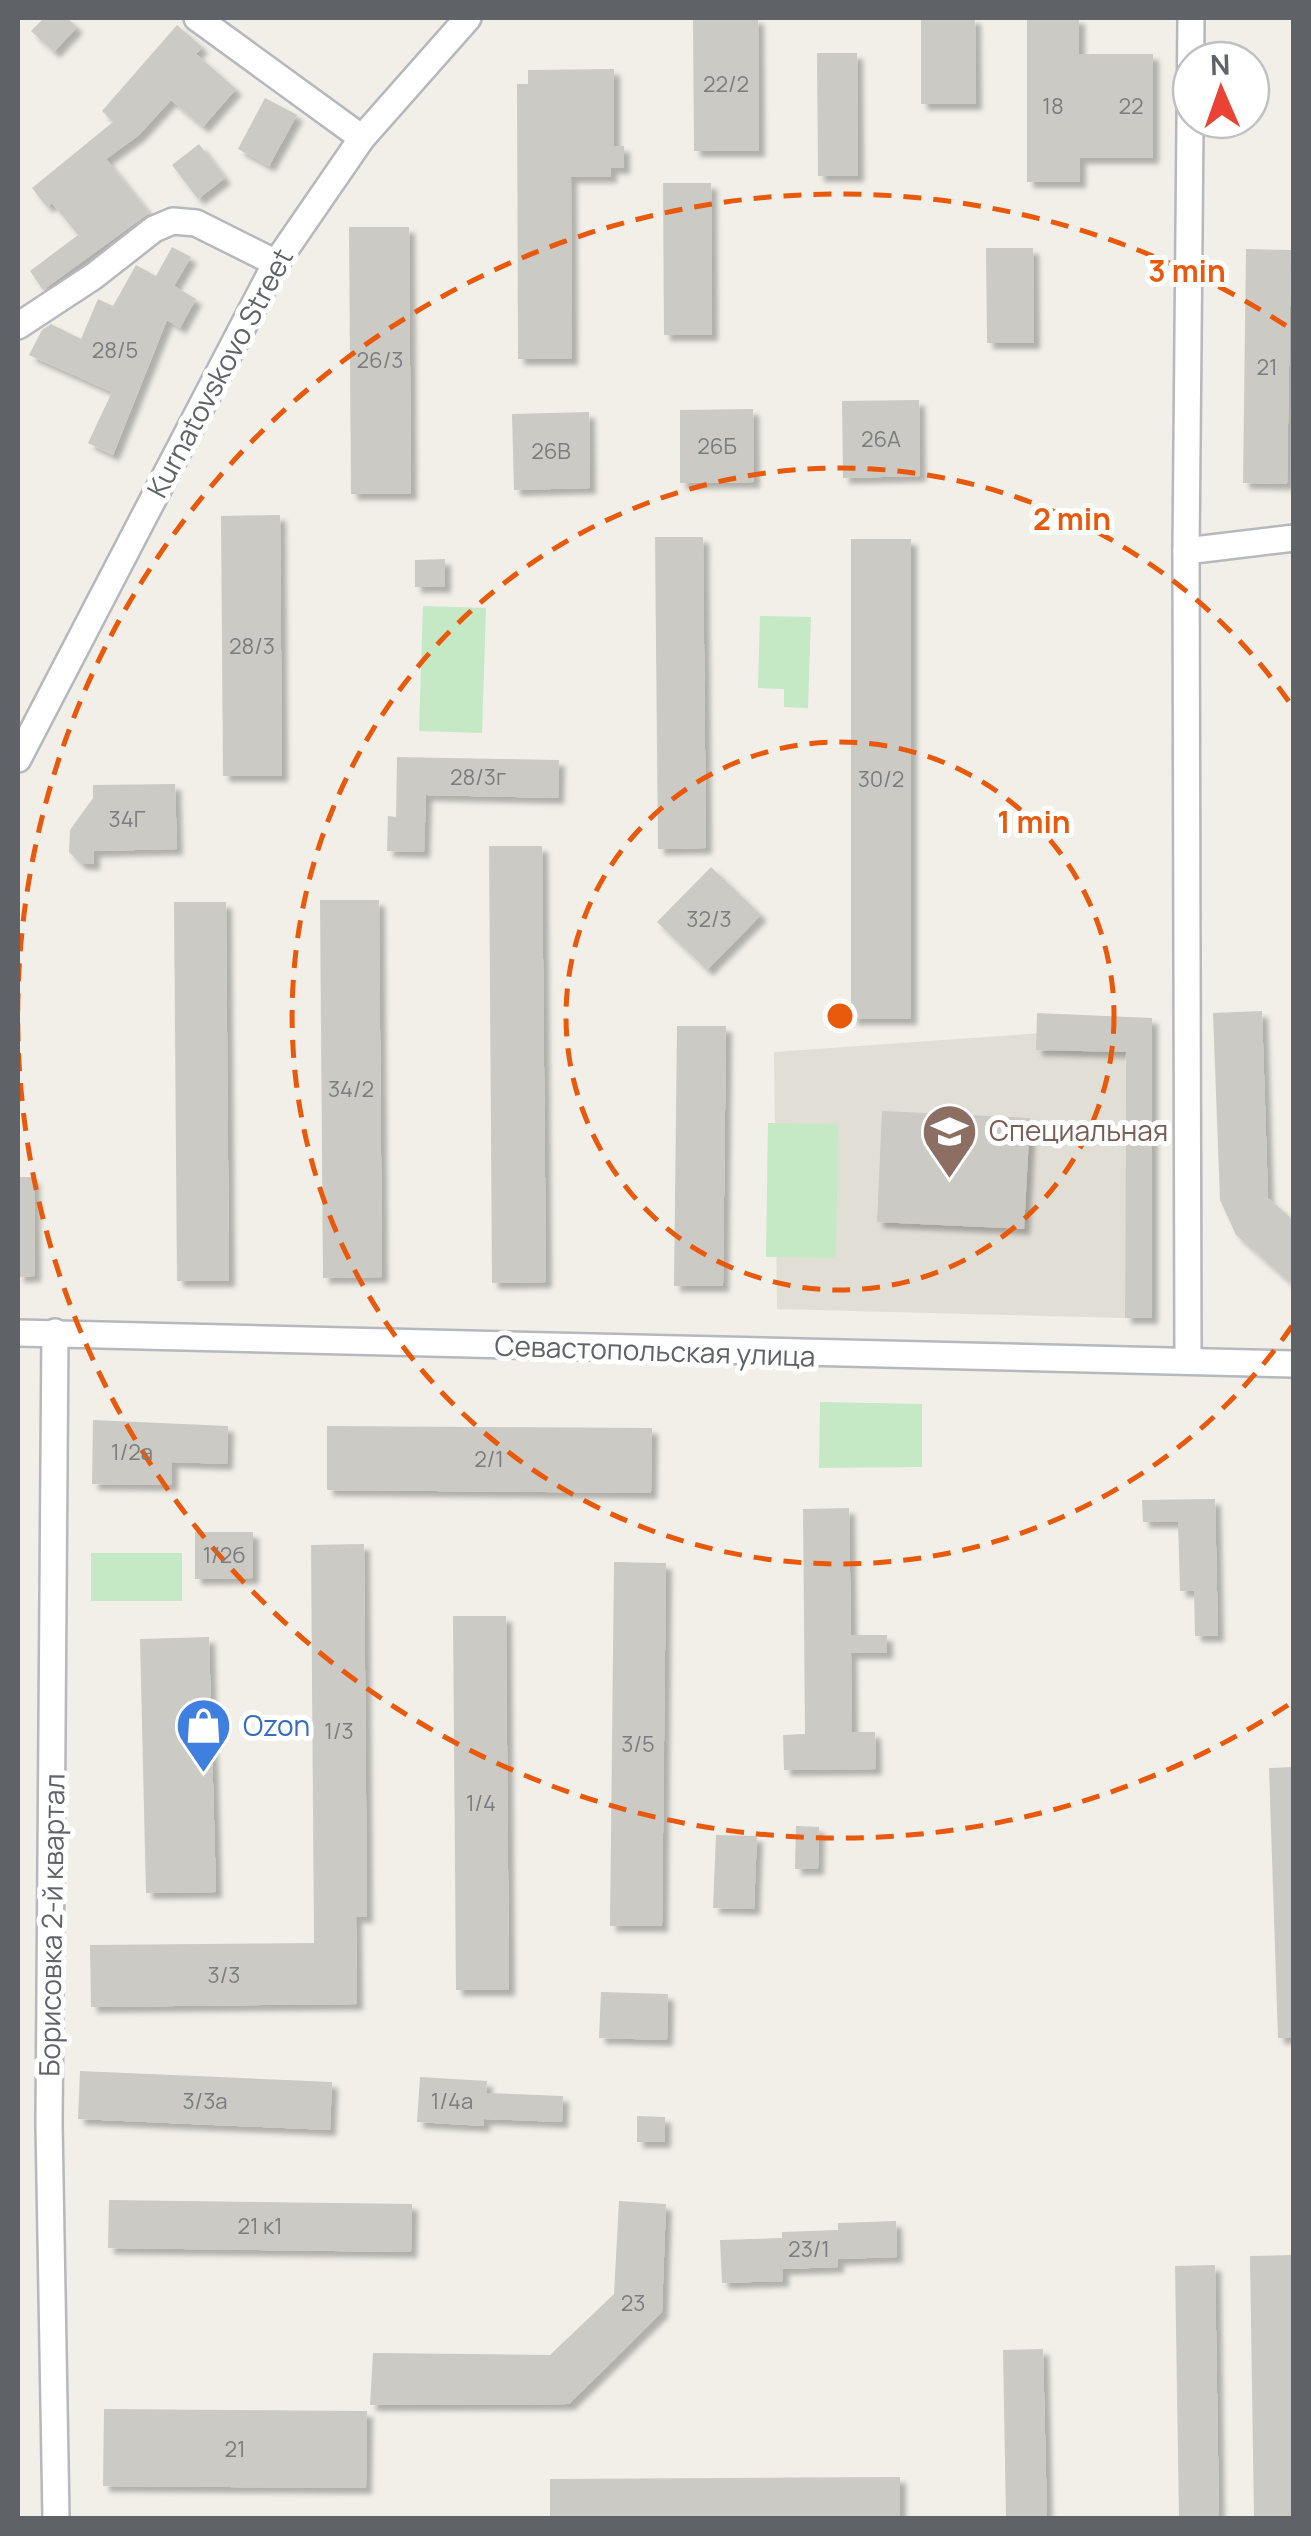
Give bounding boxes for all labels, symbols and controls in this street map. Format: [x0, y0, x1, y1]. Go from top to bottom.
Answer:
north arrow [1171, 40, 1271, 140]
text: N [1209, 45, 1231, 83]
house number: 22/2 [703, 69, 749, 99]
house number: 18 [1042, 91, 1064, 121]
house number: 22 [1118, 91, 1144, 121]
street label: Kurnatovskovo Street [137, 241, 301, 504]
text: 3 min [1148, 250, 1226, 291]
house number: 28/5 [92, 335, 138, 365]
house number: 26/3 [357, 345, 403, 375]
house number: 21 [1256, 352, 1278, 382]
house number: 26А [861, 424, 901, 454]
house number: 26Б [697, 431, 737, 461]
house number: 26В [531, 436, 571, 466]
text: 2 min [1033, 498, 1111, 539]
house number: 28/3 [229, 631, 275, 661]
house number: 28/3г [450, 762, 506, 792]
house number: 30/2 [858, 764, 904, 794]
text: 1 min [997, 801, 1071, 842]
house number: 34Г [109, 804, 146, 834]
house number: 32/3 [686, 904, 732, 934]
centre of rings [822, 998, 858, 1034]
house number: 34/2 [328, 1074, 374, 1104]
school or university icon: Специальная [920, 1101, 980, 1180]
place label: Специальная [989, 1111, 1168, 1149]
street label: Севастопольская улица [494, 1325, 816, 1375]
house number: 1/2а [111, 1437, 153, 1467]
house number: 2/1 [474, 1444, 504, 1474]
house number: 1/2б [203, 1540, 245, 1570]
shop icon: Ozon [174, 1696, 234, 1775]
place label: Ozon [243, 1706, 310, 1744]
house number: 1/3 [324, 1716, 354, 1746]
house number: 3/5 [621, 1729, 655, 1759]
street label: Борисовка 2-й квартал [29, 1773, 73, 2077]
house number: 1/4 [466, 1788, 496, 1818]
house number: 3/3 [208, 1960, 240, 1990]
house number: 3/3а [182, 2086, 228, 2116]
house number: 1/4а [431, 2086, 473, 2116]
house number: 21 к1 [237, 2211, 283, 2241]
house number: 23/1 [788, 2234, 830, 2264]
house number: 23 [621, 2288, 645, 2318]
house number: 21 [224, 2434, 246, 2464]

